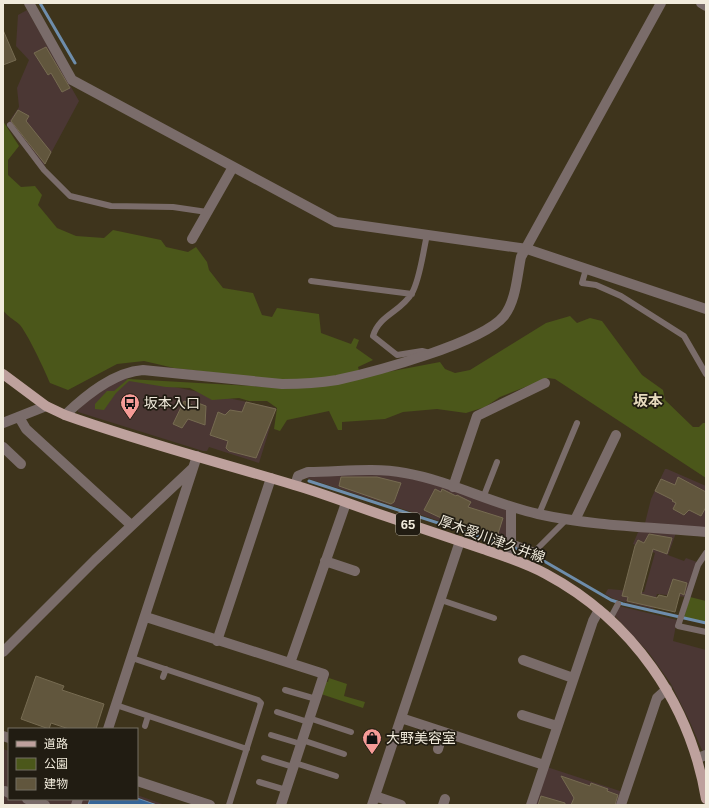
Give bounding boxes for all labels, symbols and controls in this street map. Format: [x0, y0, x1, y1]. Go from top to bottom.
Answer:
bus stop icon: 坂本入口 [119, 392, 141, 420]
district label: 坂本 [633, 392, 663, 409]
place label: 坂本入口 [144, 395, 200, 411]
street label: 厚木愛川津久井線 [437, 512, 547, 566]
road number: 65 [396, 513, 420, 535]
shop icon: 大野美容室 [361, 727, 383, 755]
legend [8, 728, 138, 800]
place label: 大野美容室 [386, 730, 456, 746]
text: 道路 [44, 737, 68, 751]
text: 公園 [44, 757, 68, 771]
text: 建物 [44, 777, 68, 791]

